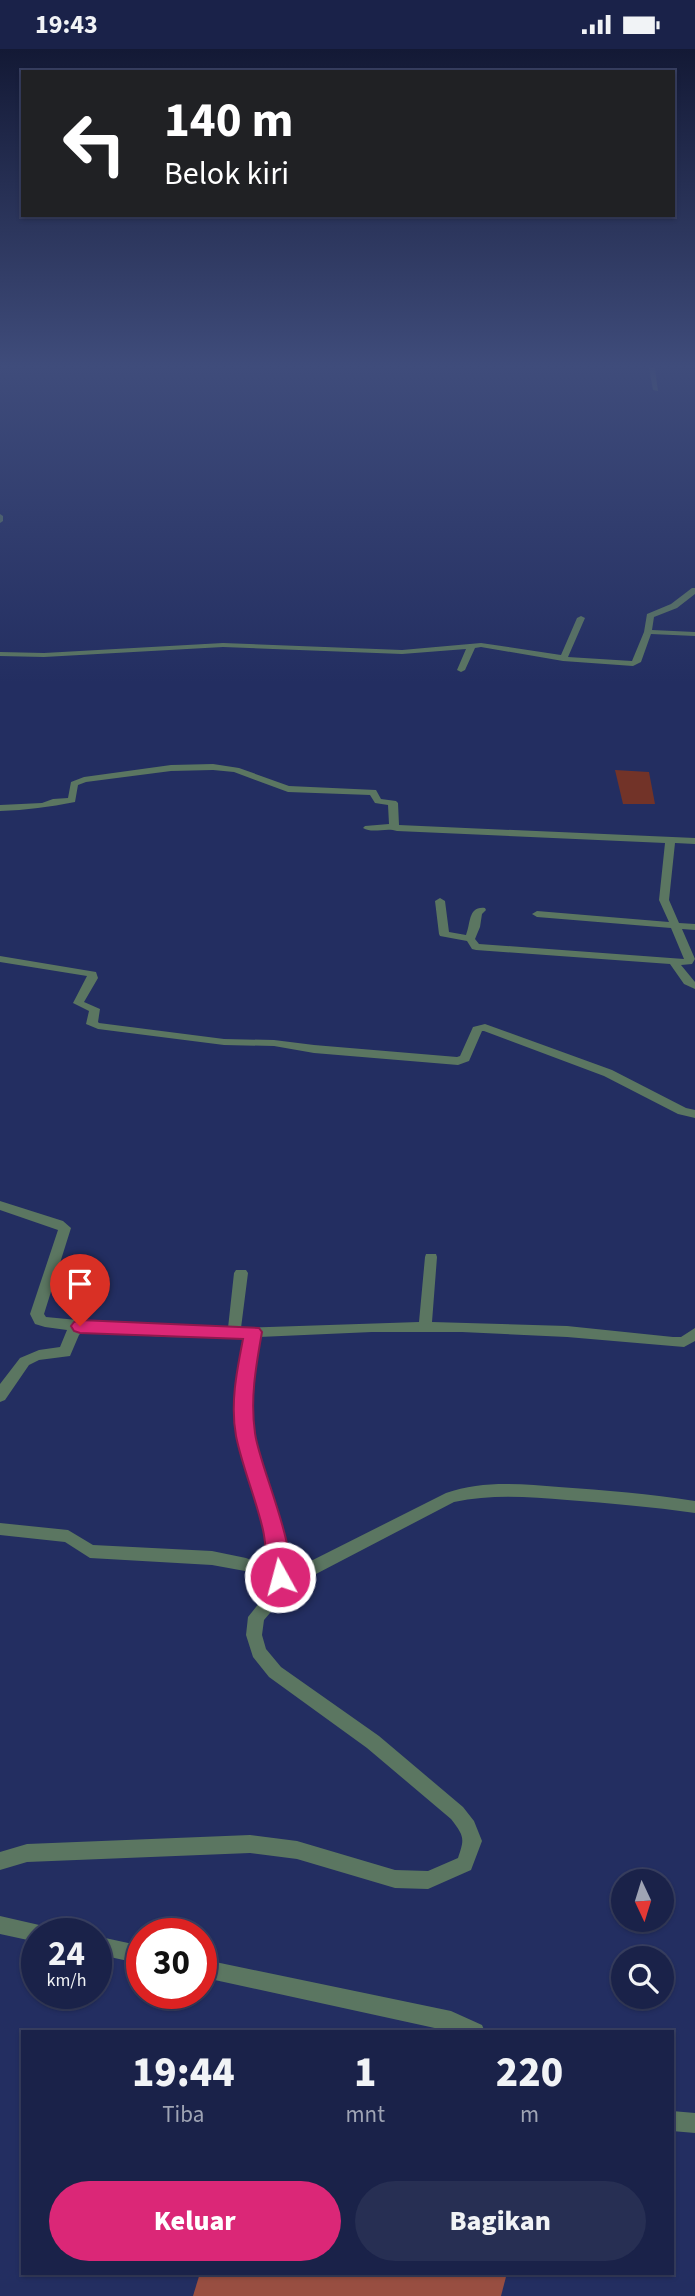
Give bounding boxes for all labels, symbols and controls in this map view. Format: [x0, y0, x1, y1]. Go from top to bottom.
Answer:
text: 19:43 [35, 6, 98, 43]
text: 140 m [164, 86, 293, 156]
icon: left [49, 98, 140, 189]
text: Belok kiri [164, 151, 289, 197]
pin [50, 1254, 110, 1326]
icon: arrive [61, 1265, 99, 1303]
position arrow [243, 1540, 317, 1614]
north arrow [611, 1869, 674, 1932]
map controls [611, 1869, 674, 2009]
speed limit sign: 30 [126, 1918, 217, 2009]
text: 24 [48, 1929, 85, 1979]
button: search [611, 1946, 674, 2009]
text: km/h [47, 1968, 86, 1993]
text: 19:44 [132, 2043, 235, 2103]
text: 1 [354, 2043, 376, 2103]
text: 220 [496, 2043, 563, 2103]
text: Tiba [162, 2098, 204, 2131]
text: mnt [345, 2098, 385, 2131]
text: m [520, 2098, 539, 2131]
button: Keluar [49, 2181, 341, 2261]
button: Bagikan [355, 2181, 646, 2261]

